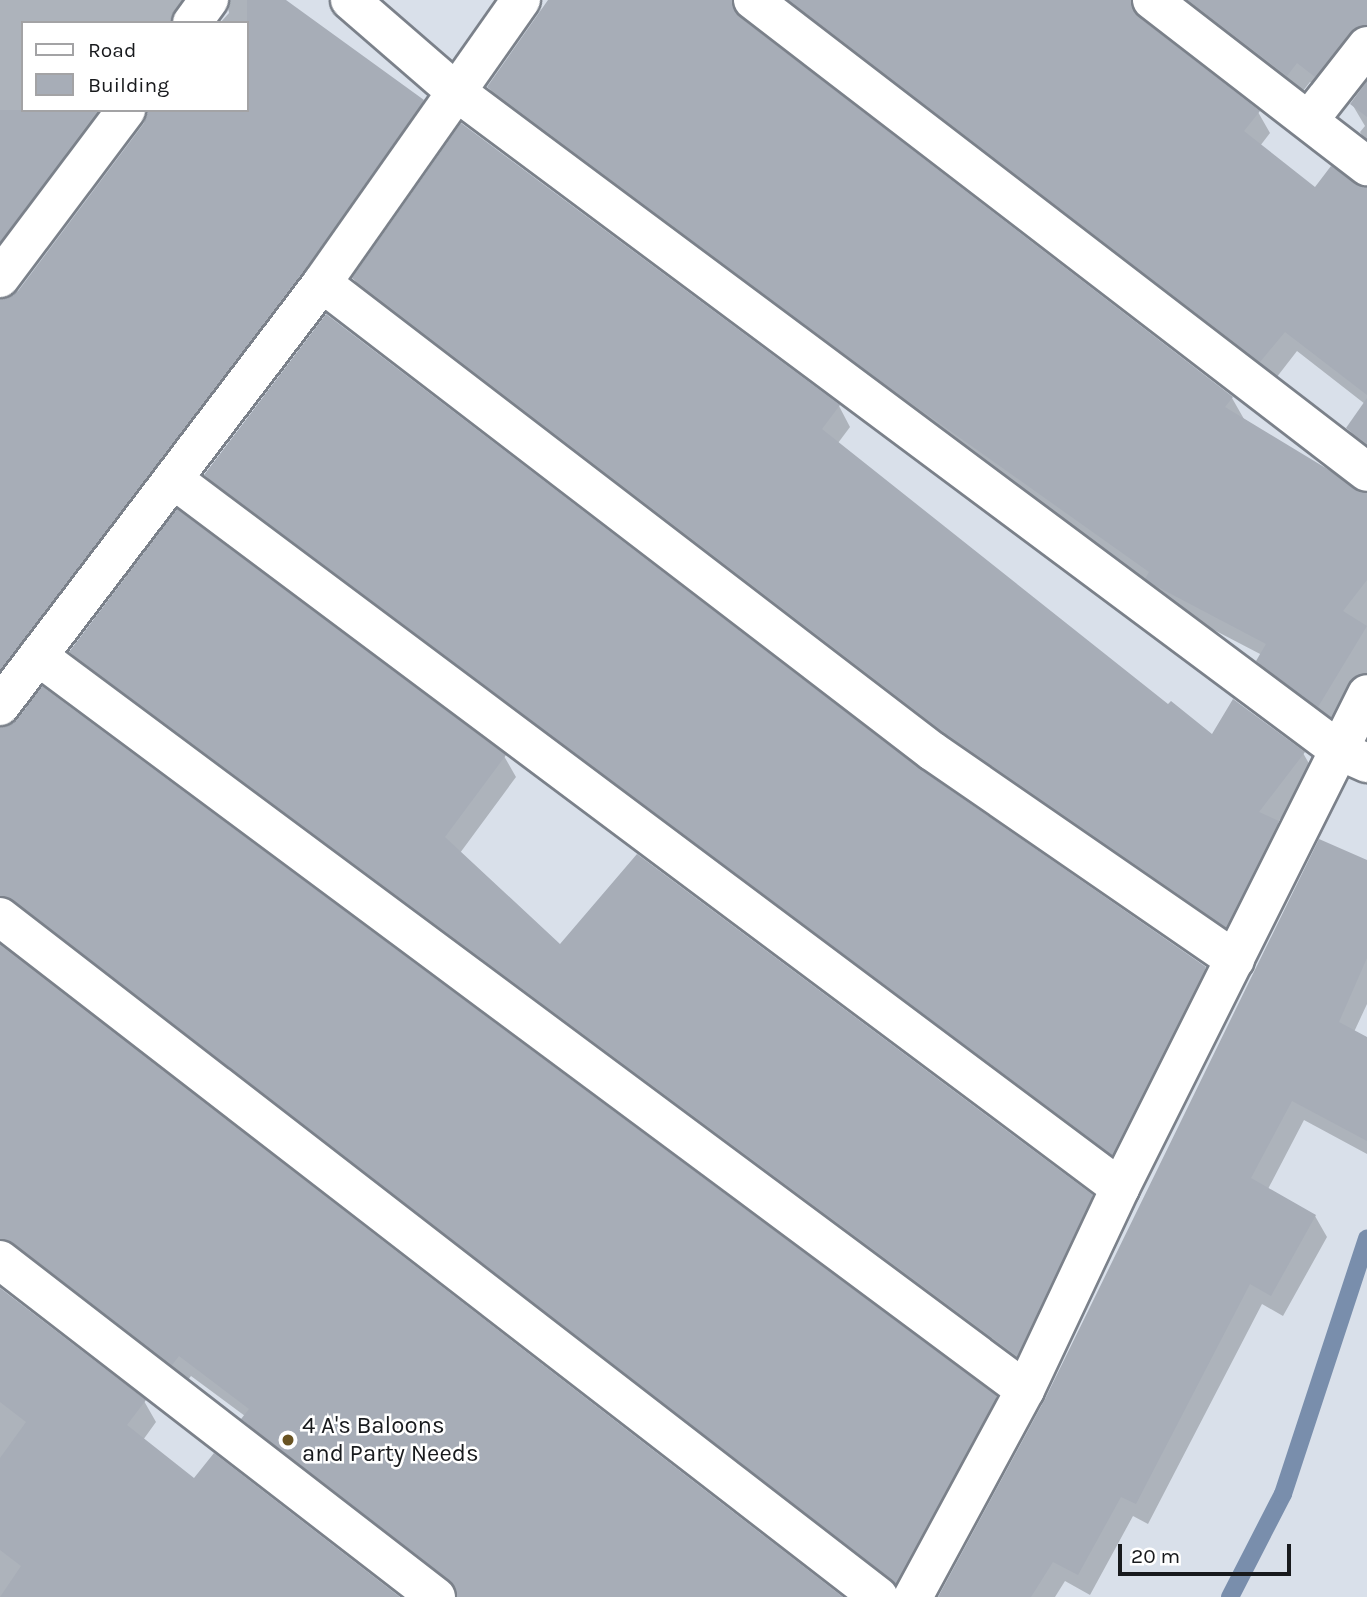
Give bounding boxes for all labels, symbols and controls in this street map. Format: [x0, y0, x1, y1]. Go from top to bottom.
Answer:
legend [21, 21, 248, 112]
text: Road [88, 38, 136, 62]
text: Building [88, 73, 169, 97]
place label: 4 A's Baloons and Party Needs [302, 1412, 479, 1468]
marker: 4 A's Baloons and Party Needs [280, 1432, 296, 1448]
scale bar [1122, 1530, 1295, 1574]
text: 20 m [1131, 1544, 1180, 1568]

